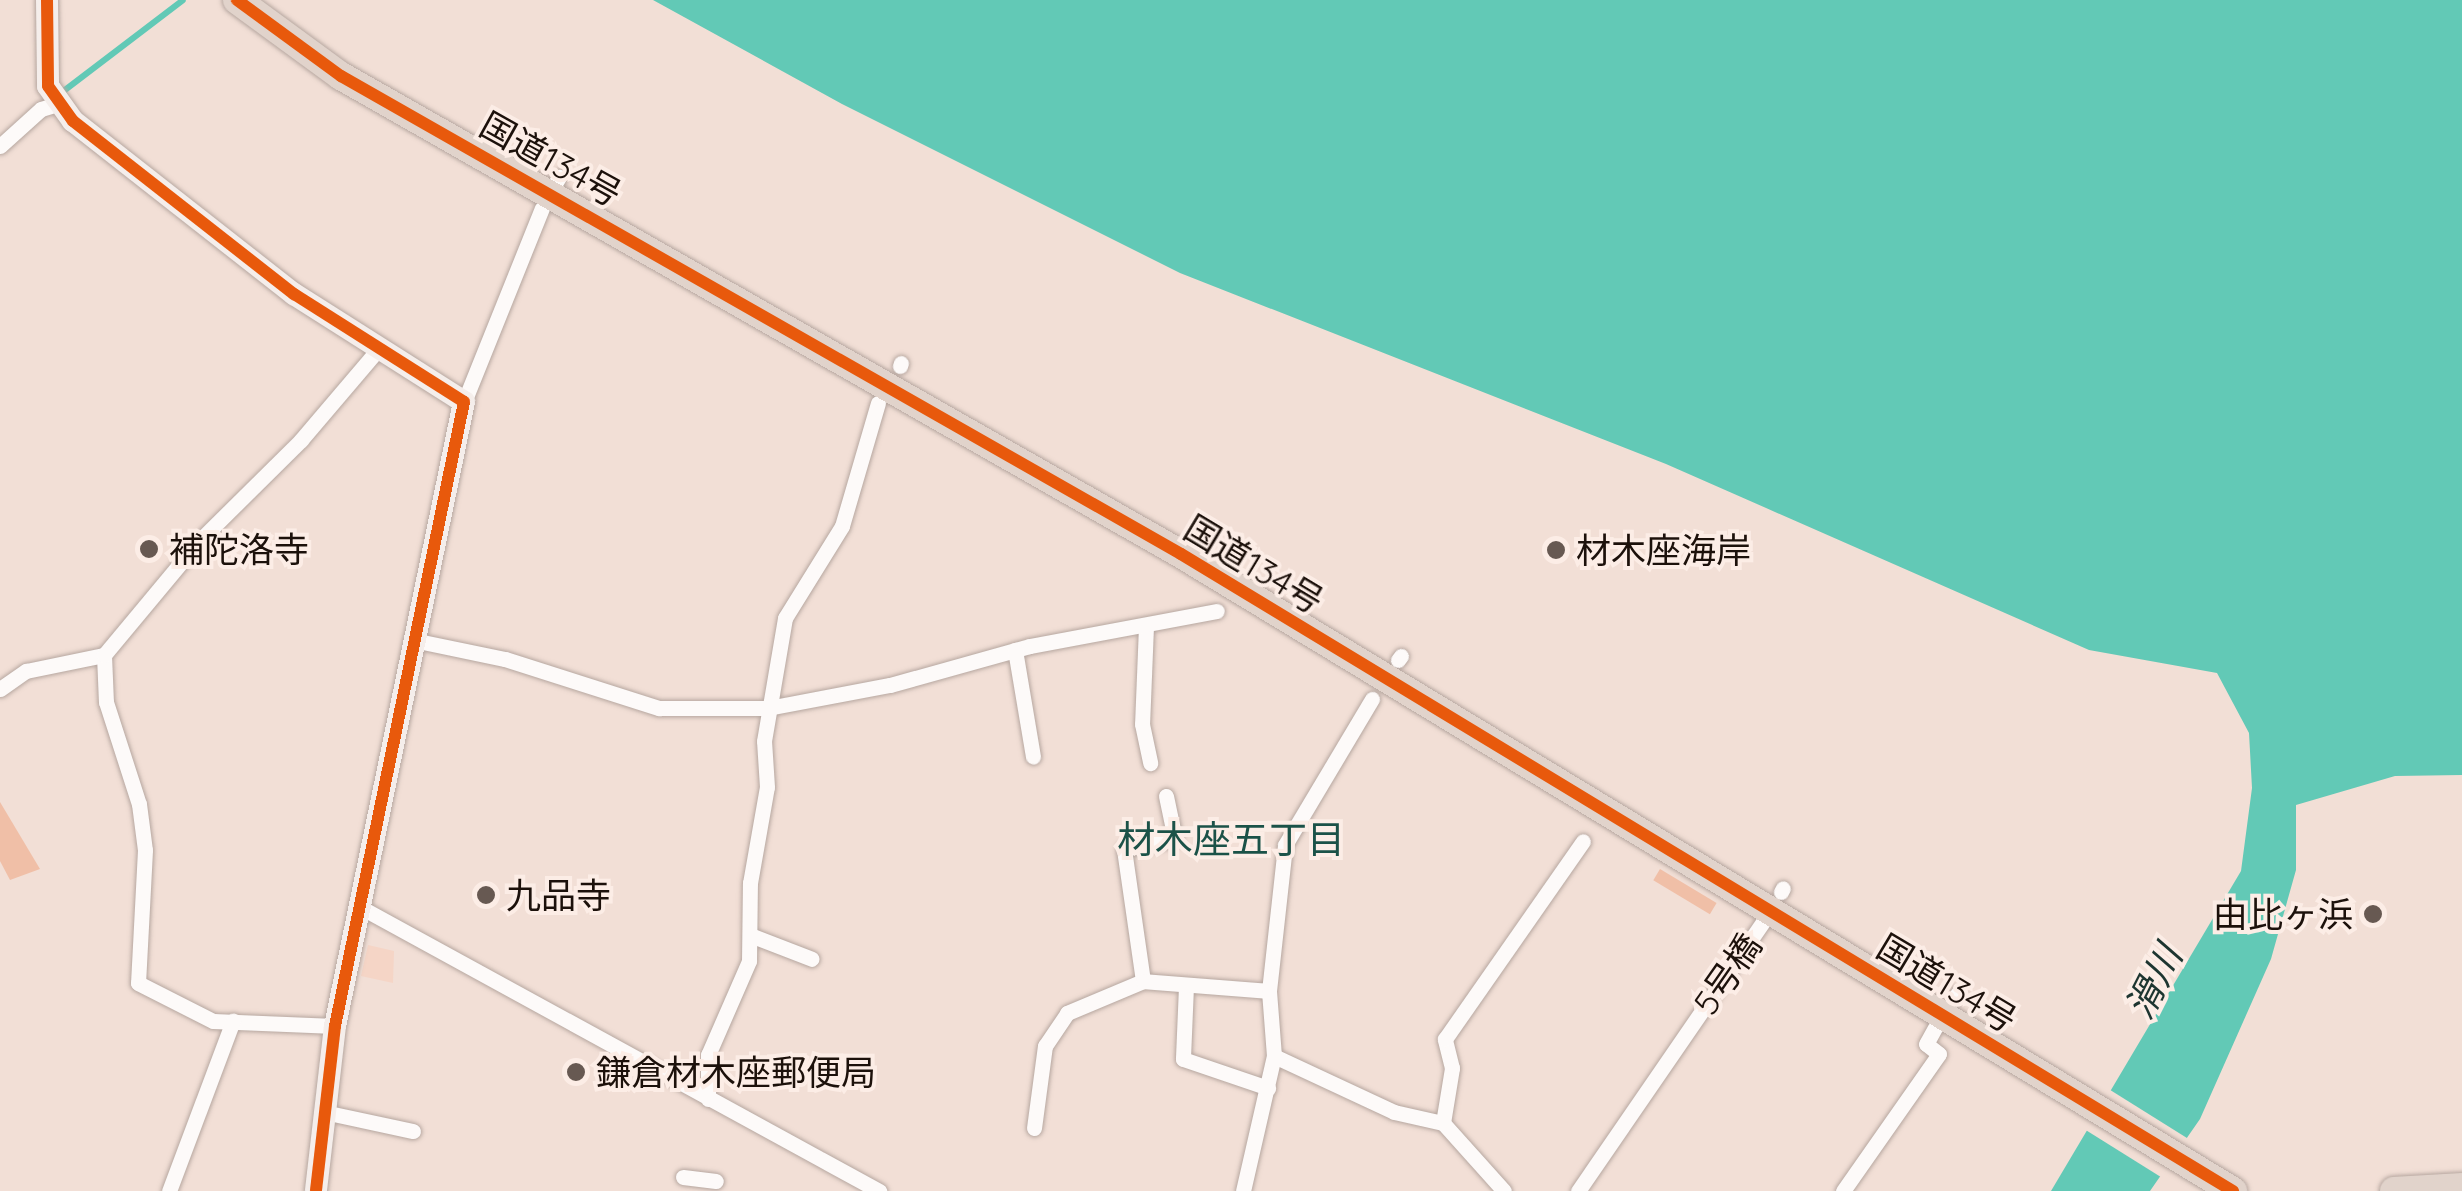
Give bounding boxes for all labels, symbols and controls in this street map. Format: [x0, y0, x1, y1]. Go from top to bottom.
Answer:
street label: 国道134号 [473, 103, 629, 215]
street label: 国道134号 [1177, 506, 1331, 622]
place label: 補陀洛寺 [169, 528, 309, 570]
place label: 材木座海岸 [1576, 529, 1751, 571]
marker: 補陀洛寺 [138, 538, 160, 560]
marker: 材木座海岸 [1545, 539, 1567, 561]
district label: 材木座五丁目 [1117, 817, 1345, 863]
place label: 九品寺 [506, 874, 611, 916]
marker: 九品寺 [475, 884, 497, 906]
place label: 由比ヶ浜 [2213, 893, 2353, 935]
marker: 由比ヶ浜 [2362, 903, 2384, 925]
street label: 5号橋 [1684, 925, 1770, 1023]
street label: 国道134号 [1870, 925, 2024, 1041]
water label: 滑川 [2116, 938, 2192, 1026]
place label: 鎌倉材木座郵便局 [596, 1051, 876, 1093]
marker: 鎌倉材木座郵便局 [565, 1061, 587, 1083]

